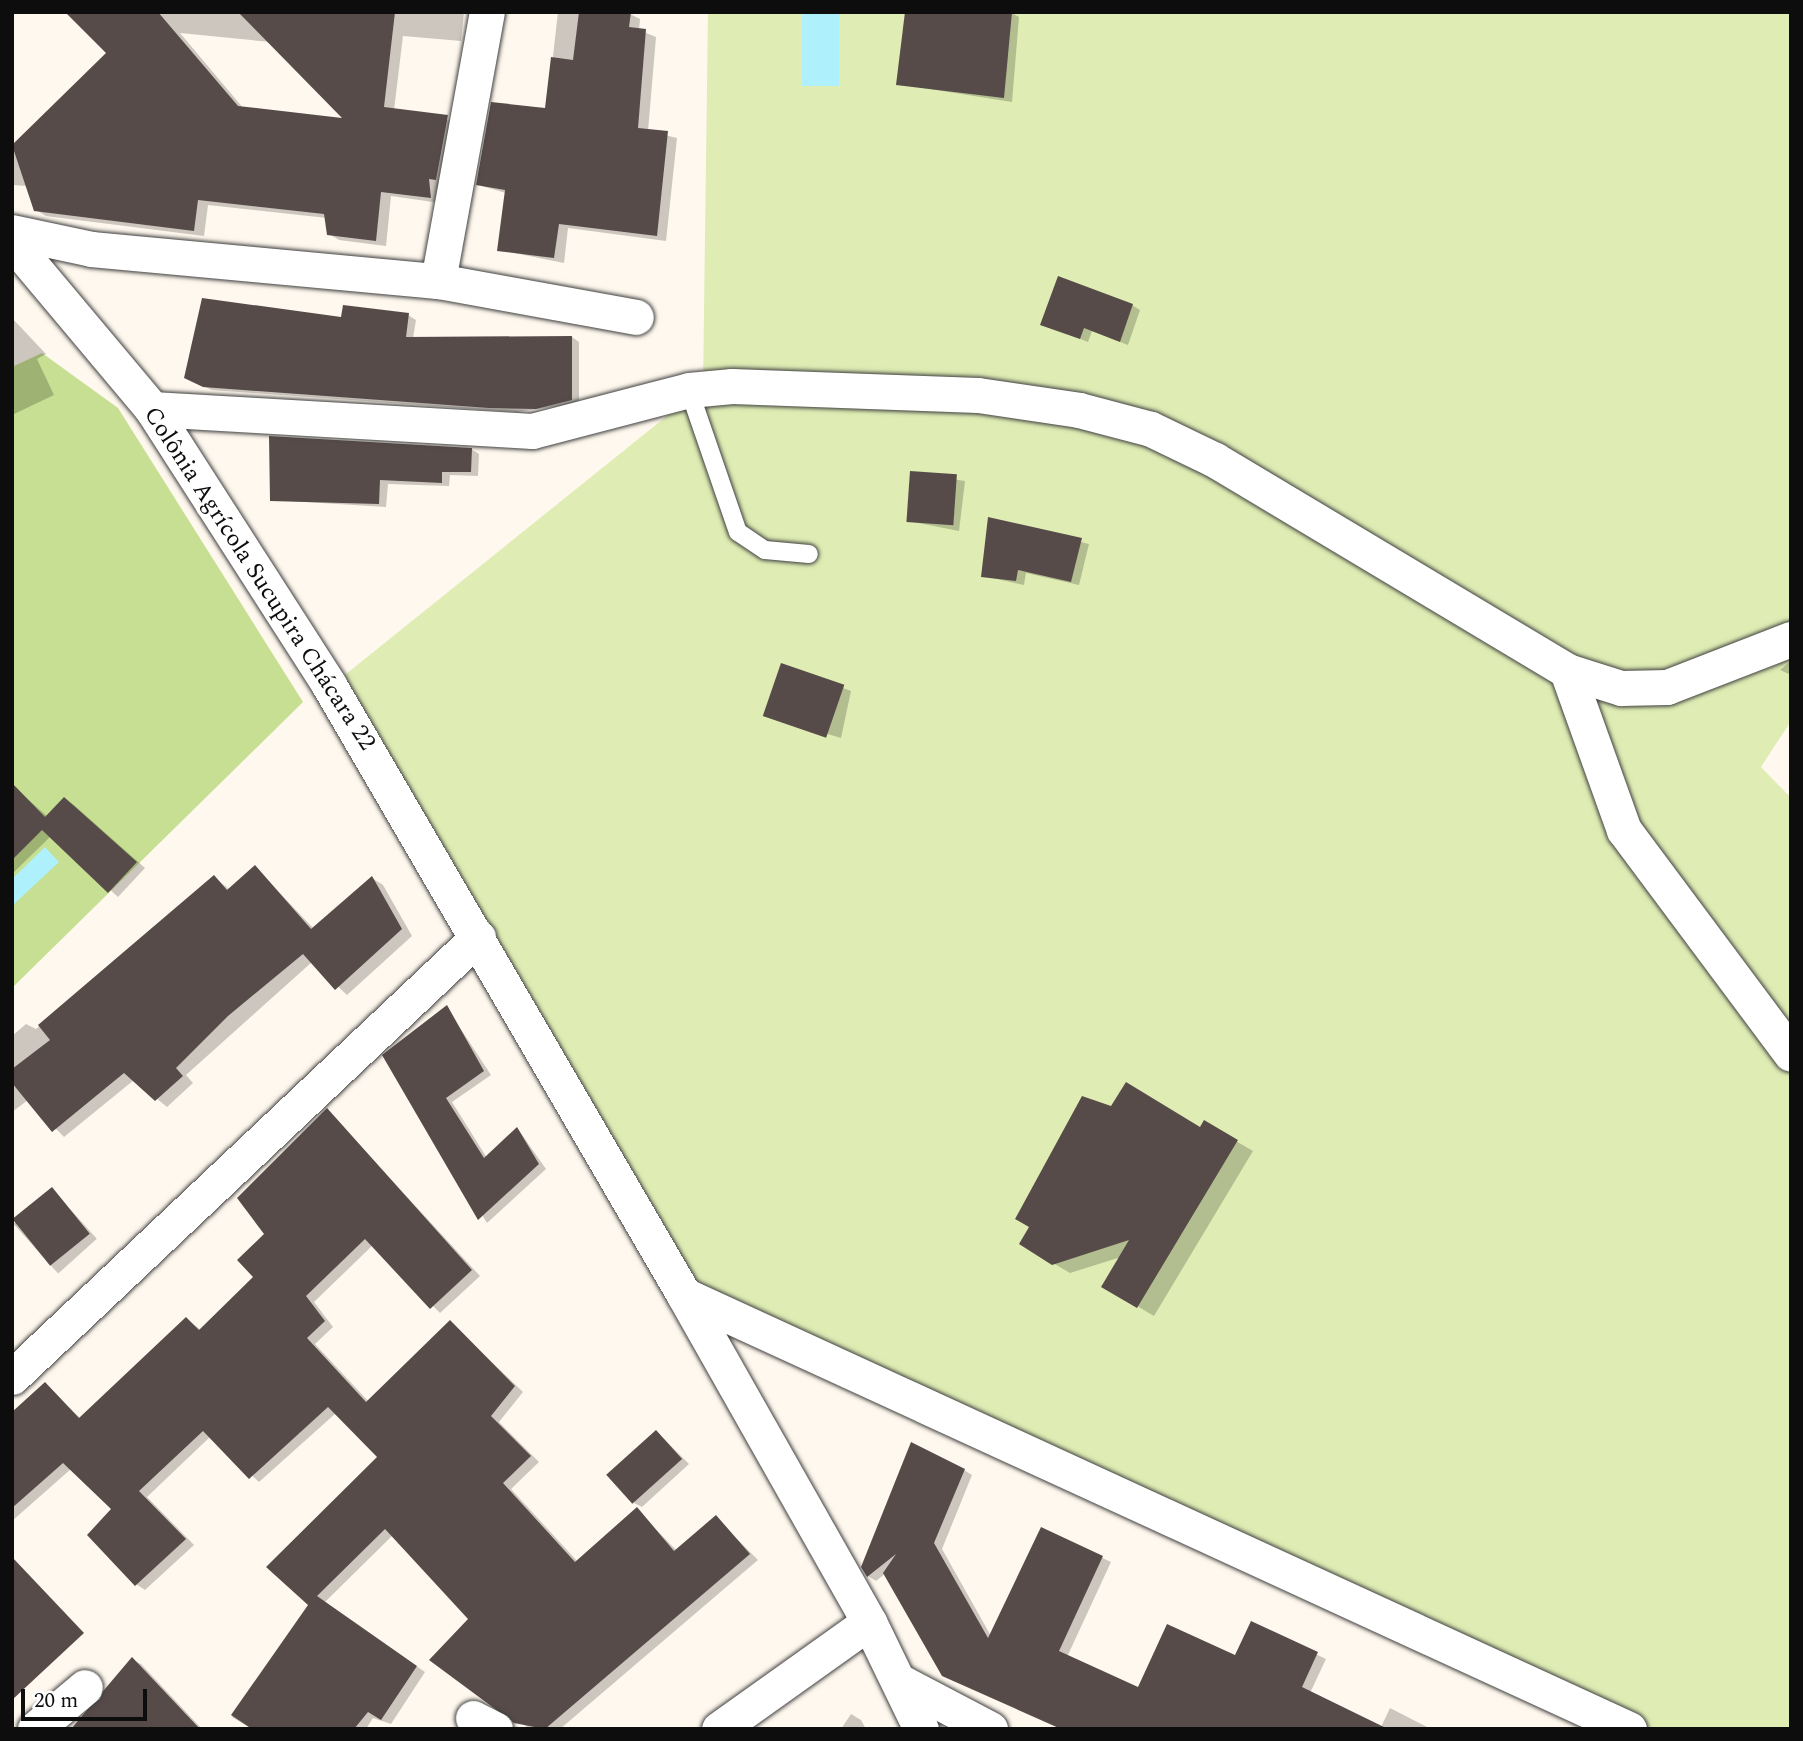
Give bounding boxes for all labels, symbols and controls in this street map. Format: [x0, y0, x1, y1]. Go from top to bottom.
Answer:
street label: Colônia Agrícola Sucupira Chácara 22 [137, 402, 381, 756]
scale bar [24, 1674, 150, 1718]
text: 20 m [34, 1685, 78, 1717]

